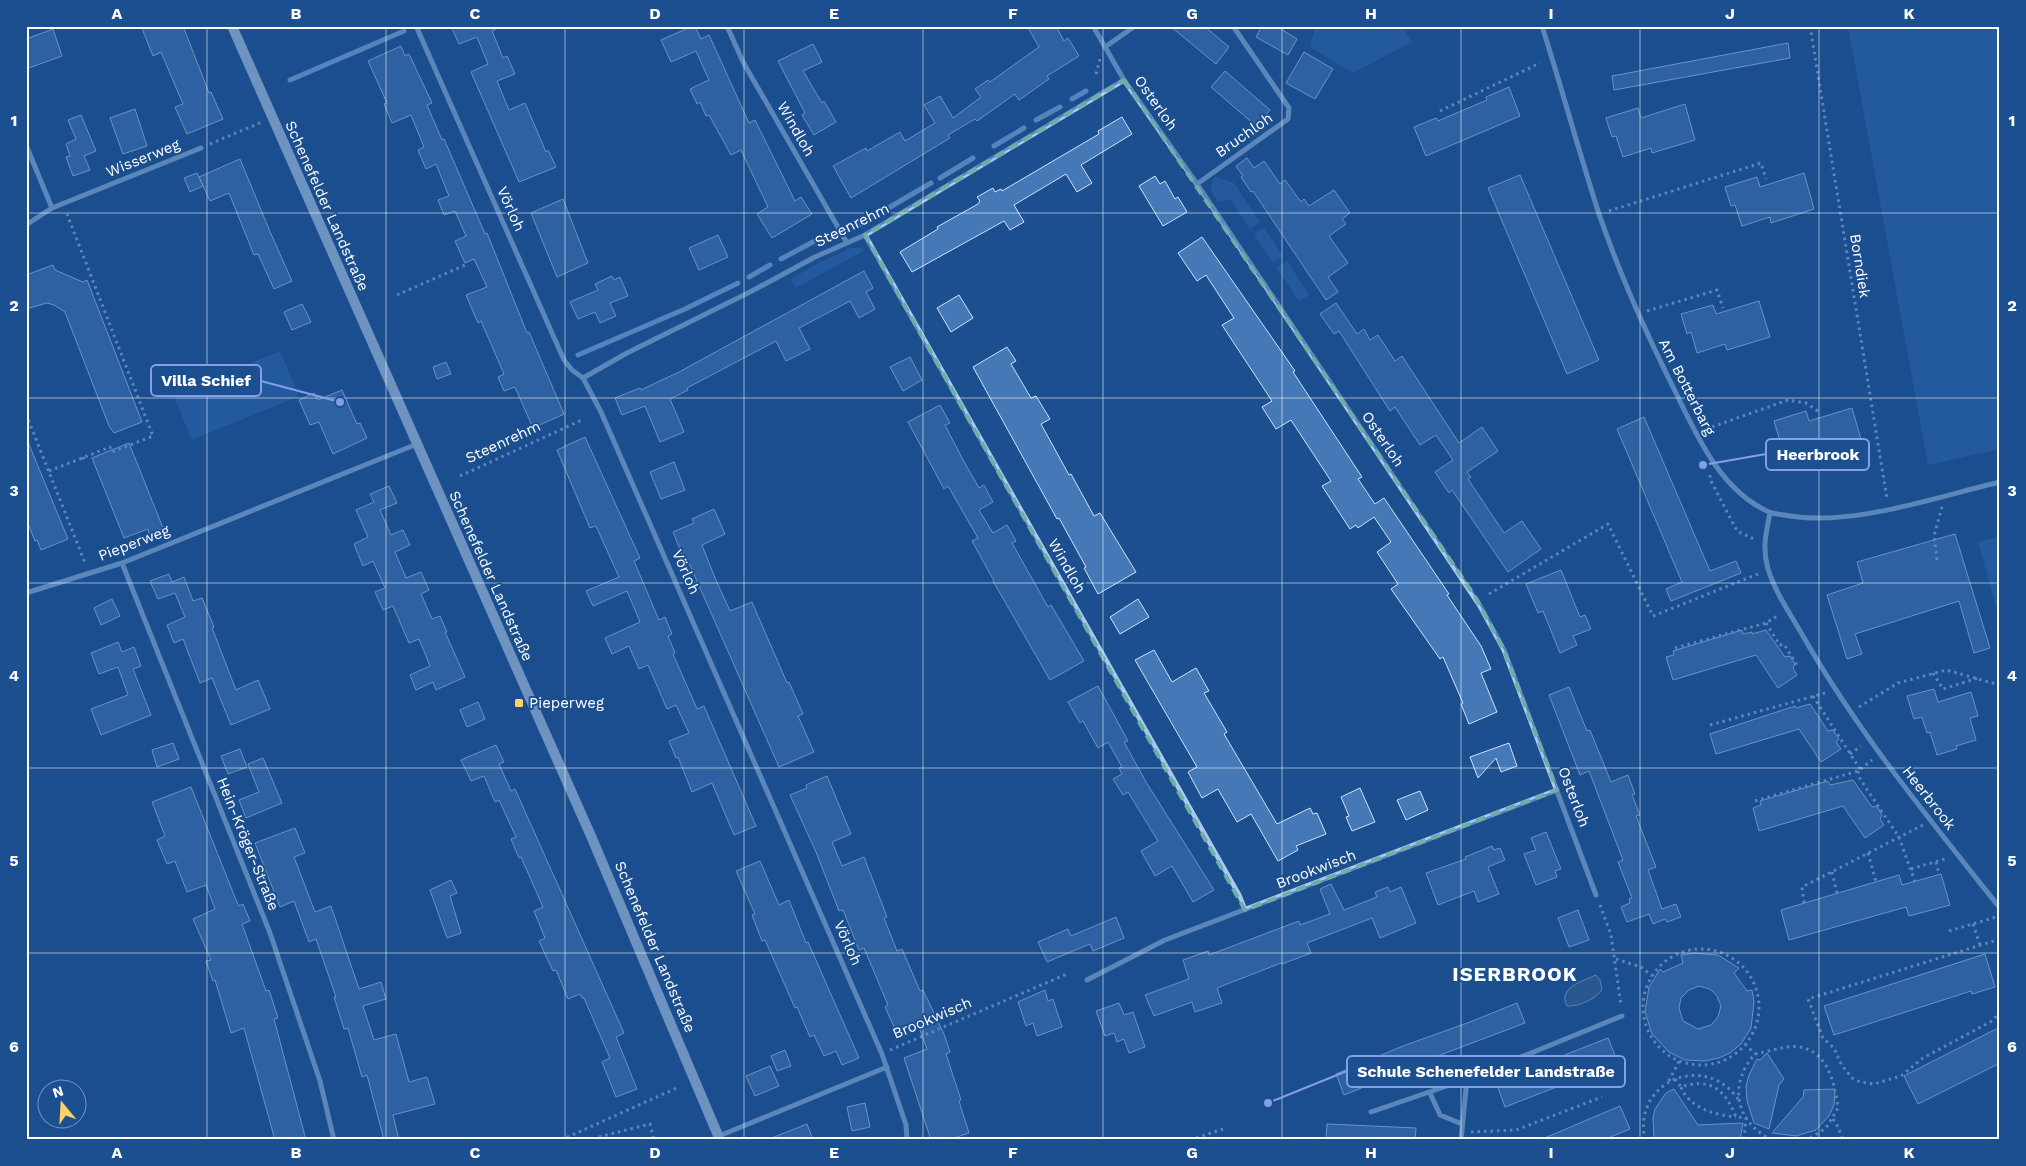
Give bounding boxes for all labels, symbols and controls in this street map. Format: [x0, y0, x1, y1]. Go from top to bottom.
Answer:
text: A [112, 4, 123, 23]
text: B [291, 4, 302, 23]
text: C [470, 4, 481, 23]
text: D [649, 4, 661, 23]
text: E [829, 4, 839, 23]
text: F [1008, 4, 1018, 23]
text: G [1186, 4, 1198, 23]
text: H [1365, 4, 1377, 23]
text: I [1548, 4, 1554, 23]
text: J [1725, 4, 1735, 23]
text: K [1903, 4, 1915, 23]
street label: Osterloh [1131, 72, 1181, 134]
street label: Windloh [773, 99, 819, 159]
street label: Bruchloh [1212, 109, 1276, 161]
text: 1 [11, 111, 17, 130]
text: 1 [2009, 111, 2015, 130]
street label: Schenefelder Landstraße [281, 118, 373, 294]
street label: Wisserweg [103, 135, 183, 181]
street label: Vörloh [493, 184, 529, 234]
street label: Steenrehm [812, 199, 892, 251]
street label: Borndiek [1846, 233, 1874, 300]
text: 2 [9, 296, 19, 315]
text: 2 [2007, 296, 2017, 315]
street label: Am Botterbarg [1655, 336, 1719, 438]
callout: Villa Schief [151, 365, 261, 396]
text: Villa Schief [161, 371, 251, 390]
street label: Osterloh [1358, 408, 1408, 470]
street label: Steenrehm [463, 417, 543, 467]
callout: Heerbrook [1766, 439, 1869, 470]
text: Heerbrook [1776, 445, 1860, 464]
text: 3 [9, 481, 19, 500]
text: 3 [2007, 481, 2017, 500]
street label: Schenefelder Landstraße [445, 488, 537, 664]
street label: Pieperweg [96, 521, 172, 565]
street label: Windloh [1044, 536, 1090, 596]
street label: Vörloh [668, 547, 704, 597]
text: 4 [9, 666, 19, 685]
text: 4 [2007, 666, 2017, 685]
place label: Pieperweg [529, 694, 604, 712]
marker: Pieperweg [513, 697, 525, 709]
street label: Heerbrook [1898, 762, 1960, 834]
street label: Osterloh [1554, 764, 1594, 830]
street label: Hein-Kröger-Straße [213, 775, 283, 913]
street label: Brookwisch [1273, 845, 1359, 893]
text: 5 [9, 851, 19, 870]
text: 5 [2007, 851, 2017, 870]
street label: Schenefelder Landstraße [611, 859, 699, 1035]
street label: Vörloh [830, 918, 866, 968]
district label: ISERBROOK [1452, 962, 1578, 986]
street label: Brookwisch [890, 993, 974, 1043]
text: 6 [9, 1037, 19, 1056]
text: 6 [2007, 1037, 2017, 1056]
callout: Schule Schenefelder Landstraße [1347, 1056, 1625, 1087]
text: Schule Schenefelder Landstraße [1357, 1062, 1615, 1081]
north arrow [38, 1078, 88, 1128]
text: N [51, 1082, 65, 1101]
text: A [112, 1143, 123, 1162]
text: B [291, 1143, 302, 1162]
text: C [470, 1143, 481, 1162]
text: D [649, 1143, 661, 1162]
text: E [829, 1143, 839, 1162]
text: F [1008, 1143, 1018, 1162]
text: G [1186, 1143, 1198, 1162]
text: H [1365, 1143, 1377, 1162]
text: I [1548, 1143, 1554, 1162]
text: J [1725, 1143, 1735, 1162]
text: K [1903, 1143, 1915, 1162]

